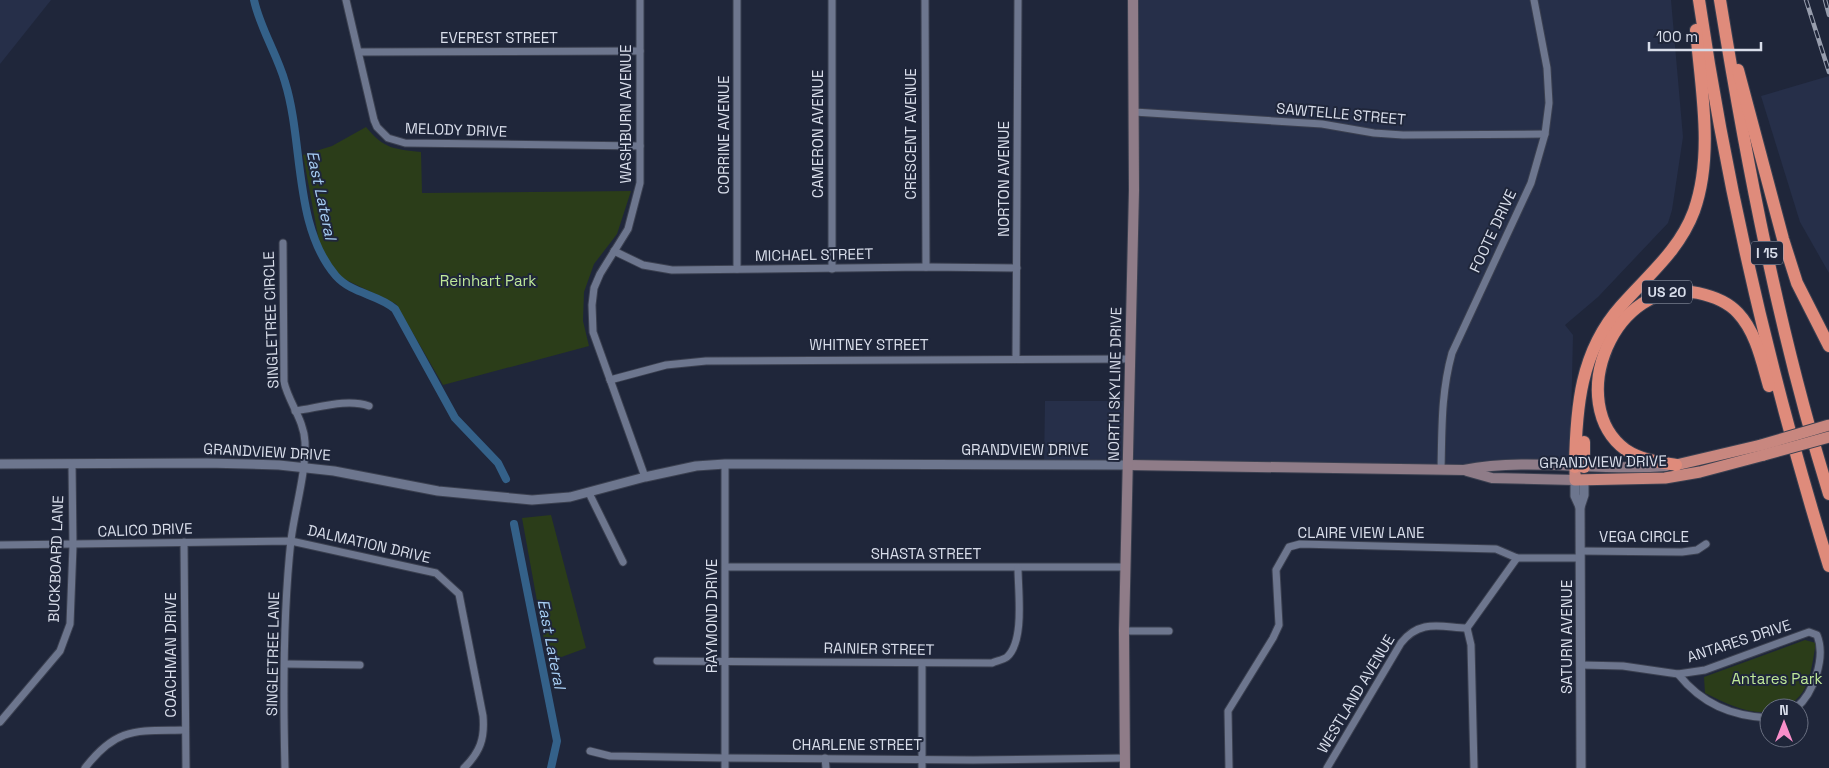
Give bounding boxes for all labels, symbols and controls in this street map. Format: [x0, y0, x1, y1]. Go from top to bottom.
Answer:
scale bar [1649, 20, 1762, 52]
text: 100 m [1656, 27, 1698, 46]
street label: EVEREST STREET [440, 28, 558, 47]
street label: WASHBURN AVENUE [616, 45, 635, 183]
street label: CRESCENT AVENUE [901, 68, 920, 200]
street label: CAMERON AVENUE [808, 70, 827, 198]
street label: CORRINE AVENUE [714, 75, 733, 195]
street label: SAWTELLE STREET [1275, 98, 1407, 129]
street label: MELODY DRIVE [405, 118, 507, 141]
street label: NORTON AVENUE [994, 121, 1013, 237]
water label: East Lateral [302, 149, 342, 244]
street label: FOOTE DRIVE [1465, 186, 1520, 275]
road number: I 15 [1751, 242, 1783, 264]
street label: MICHAEL STREET [755, 244, 874, 265]
street label: SINGLETREE CIRCLE [259, 251, 282, 389]
park label: Reinhart Park [440, 271, 536, 290]
road number: US 20 [1642, 280, 1692, 304]
street label: NORTH SKYLINE DRIVE [1104, 307, 1125, 461]
street label: WHITNEY STREET [809, 335, 929, 354]
street label: GRANDVIEW DRIVE [203, 439, 331, 464]
street label: GRANDVIEW DRIVE [961, 440, 1089, 459]
street label: GRANDVIEW DRIVE [1539, 451, 1667, 472]
street label: BUCKBOARD LANE [44, 495, 67, 623]
street label: CALICO DRIVE [97, 518, 193, 541]
street label: DALMATION DRIVE [306, 520, 433, 567]
street label: CLAIRE VIEW LANE [1298, 523, 1424, 542]
street label: VEGA CIRCLE [1599, 527, 1689, 546]
street label: SHASTA STREET [871, 544, 982, 563]
street label: RAYMOND DRIVE [702, 559, 721, 673]
street label: SATURN AVENUE [1557, 580, 1576, 694]
street label: COACHMAN DRIVE [161, 592, 180, 718]
street label: SINGLETREE LANE [262, 592, 283, 716]
water label: East Lateral [533, 598, 571, 693]
street label: ANTARES DRIVE [1684, 615, 1793, 666]
street label: WESTLAND AVENUE [1313, 631, 1399, 757]
street label: RAINIER STREET [823, 638, 935, 659]
park label: Antares Park [1731, 669, 1823, 688]
north arrow [1759, 698, 1809, 748]
text: N [1779, 701, 1789, 719]
street label: CHARLENE STREET [792, 735, 922, 754]

